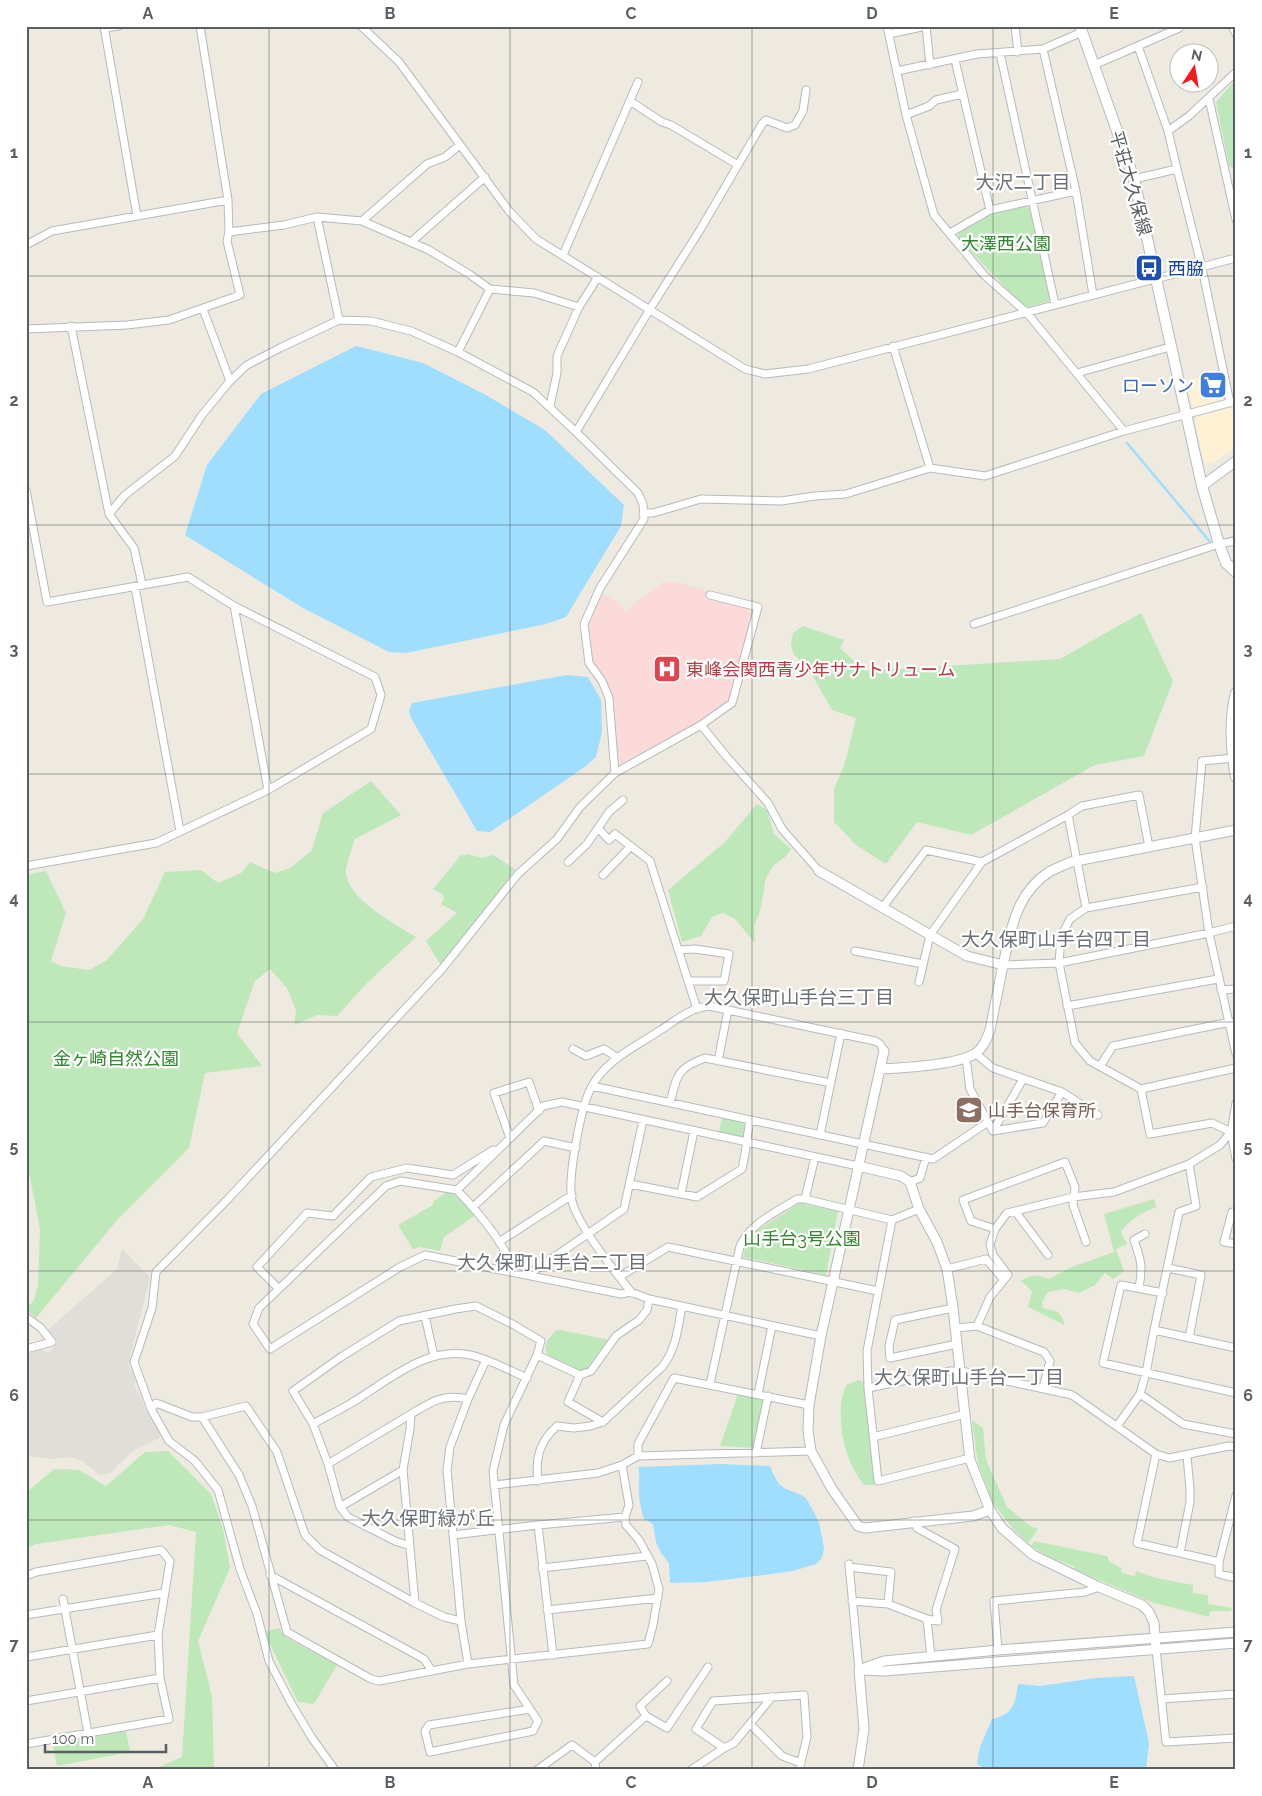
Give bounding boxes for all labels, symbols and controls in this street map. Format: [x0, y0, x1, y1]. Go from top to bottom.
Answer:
text: A [143, 4, 154, 23]
text: B [385, 4, 396, 23]
text: C [626, 4, 637, 23]
text: D [866, 4, 878, 23]
text: E [1109, 4, 1119, 23]
north arrow [1170, 42, 1220, 92]
text: N [1190, 46, 1204, 64]
street label: 平荘大久保線 [1106, 128, 1156, 238]
text: 1 [10, 143, 18, 162]
text: 1 [1244, 143, 1252, 162]
district label: 大沢二丁目 [975, 171, 1071, 193]
park label: 大澤西公園 [961, 233, 1051, 254]
bus stop icon: 西脇 [1134, 253, 1164, 283]
place label: 西脇 [1168, 258, 1204, 279]
supermarket icon: ローソン [1198, 370, 1228, 400]
place label: ローソン [1122, 375, 1194, 396]
text: 2 [9, 391, 19, 410]
text: 2 [1243, 391, 1253, 410]
text: 3 [10, 640, 19, 659]
text: 3 [1244, 640, 1253, 659]
hospital icon: 東峰会関西青少年サナトリューム [652, 654, 682, 684]
place label: 東峰会関西青少年サナトリューム [686, 659, 955, 680]
text: 4 [9, 889, 19, 908]
text: 4 [1243, 889, 1253, 908]
district label: 大久保町山手台四丁目 [961, 928, 1151, 950]
district label: 大久保町山手台三丁目 [704, 986, 894, 1008]
park label: 金ヶ崎自然公園 [53, 1048, 179, 1069]
school or university icon: 山手台保育所 [954, 1095, 984, 1125]
place label: 山手台保育所 [988, 1100, 1096, 1121]
text: 5 [10, 1137, 19, 1156]
text: 5 [1244, 1137, 1253, 1156]
park label: 山手台3号公園 [743, 1228, 861, 1249]
district label: 大久保町山手台二丁目 [457, 1251, 647, 1273]
district label: 大久保町山手台一丁目 [874, 1366, 1064, 1388]
text: 6 [9, 1386, 19, 1405]
text: 6 [1243, 1386, 1253, 1405]
district label: 大久保町緑が丘 [361, 1507, 495, 1529]
text: 7 [10, 1635, 19, 1654]
text: 7 [1244, 1635, 1253, 1654]
scale bar [45, 1721, 166, 1753]
text: 100 m [52, 1730, 94, 1748]
text: A [143, 1773, 154, 1792]
text: B [385, 1773, 396, 1792]
text: C [626, 1773, 637, 1792]
text: D [866, 1773, 878, 1792]
text: E [1109, 1773, 1119, 1792]

